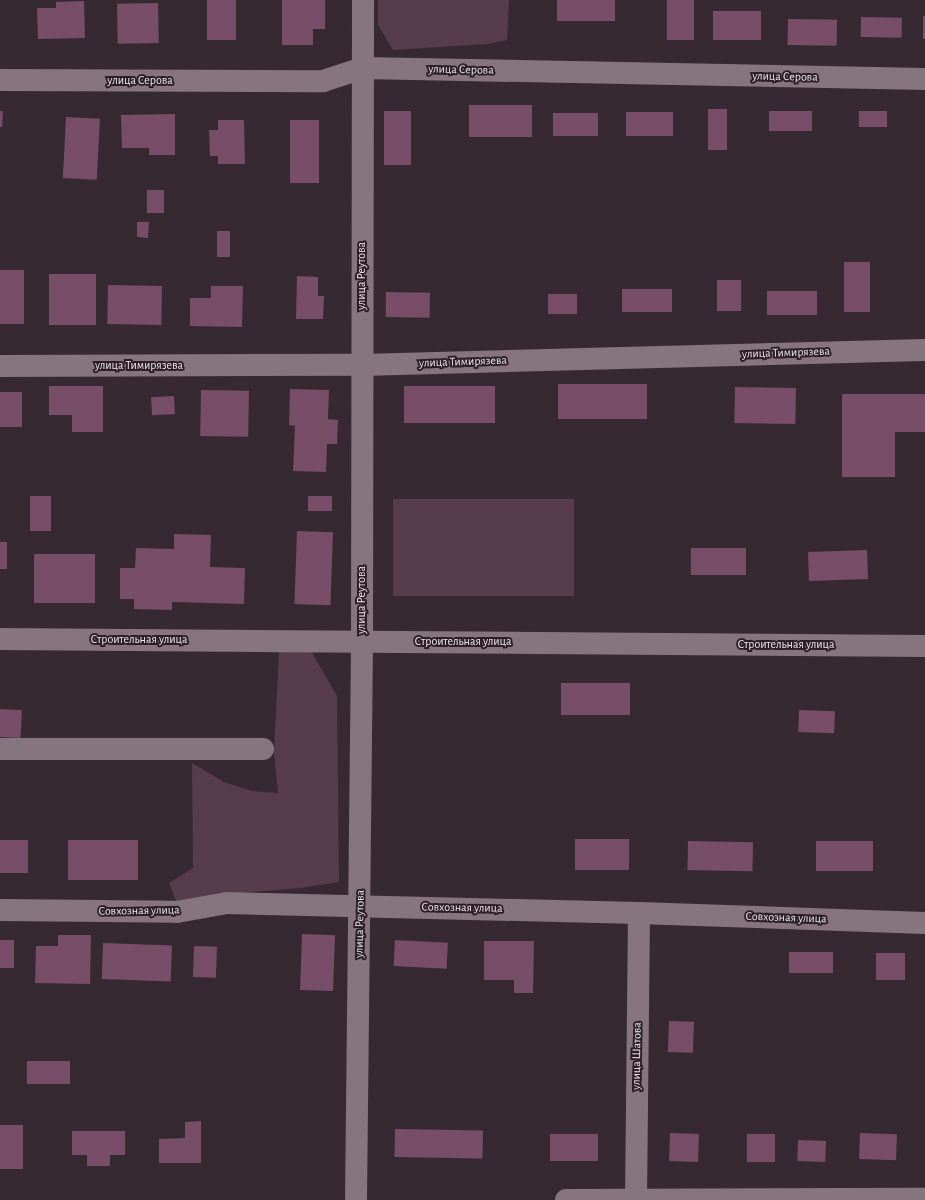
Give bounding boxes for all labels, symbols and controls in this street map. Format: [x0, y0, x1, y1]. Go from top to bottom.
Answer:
street label: улица Серова [428, 62, 494, 78]
street label: улица Серова [752, 69, 818, 85]
street label: улица Серова [107, 74, 173, 88]
street label: улица Реутова [355, 242, 369, 310]
street label: улица Тимирязева [742, 344, 830, 362]
street label: улица Тимирязева [419, 353, 507, 371]
street label: улица Тимирязева [95, 359, 183, 373]
street label: улица Реутова [355, 566, 369, 634]
street label: Строительная улица [91, 633, 187, 647]
street label: Строительная улица [415, 635, 511, 649]
street label: Строительная улица [738, 638, 834, 652]
street label: улица Реутова [352, 890, 368, 958]
street label: Совхозная улица [421, 900, 503, 916]
street label: Совхозная улица [98, 903, 180, 919]
street label: Совхозная улица [745, 909, 827, 927]
street label: улица Шатова [629, 1022, 645, 1090]

